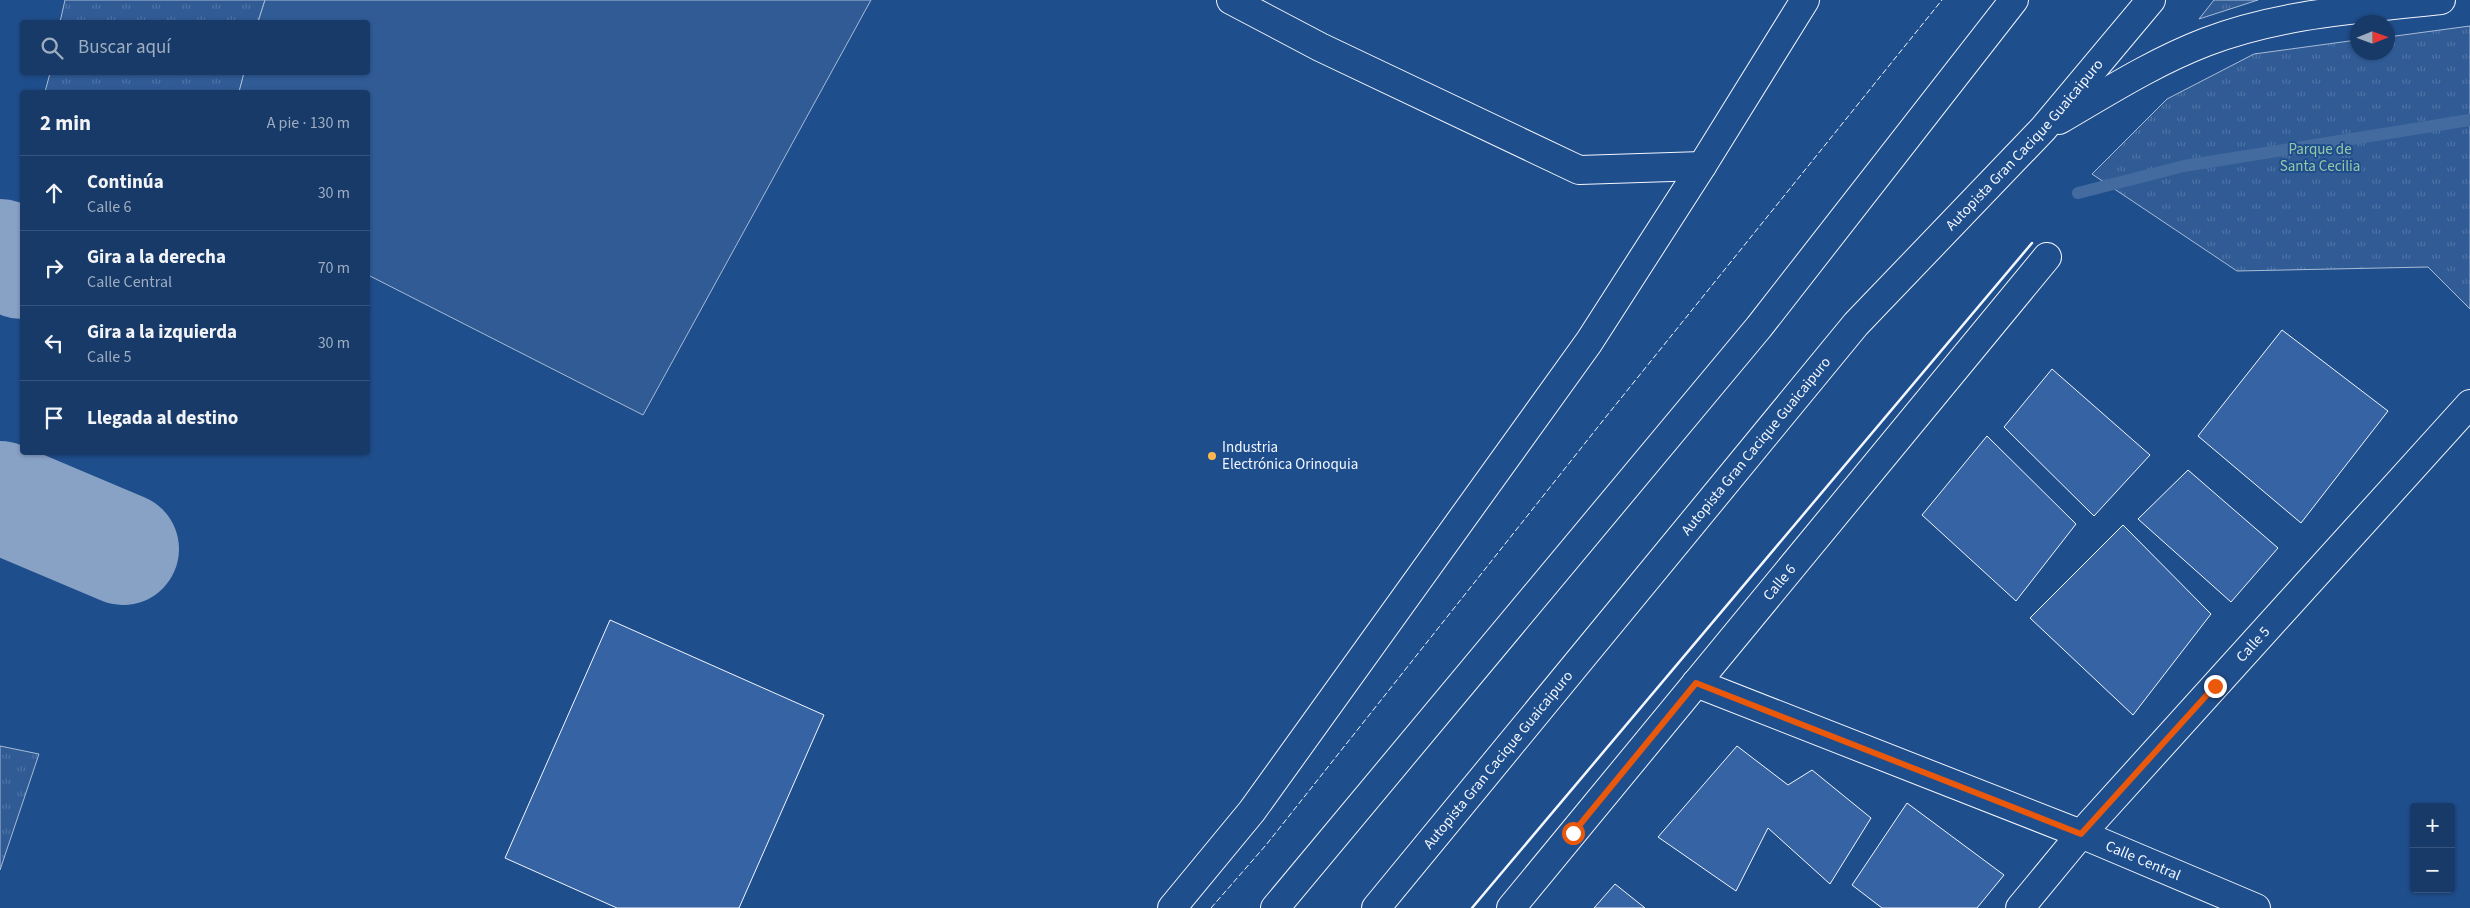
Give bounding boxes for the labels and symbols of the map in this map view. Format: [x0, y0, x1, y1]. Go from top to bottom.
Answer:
north arrow [2350, 15, 2395, 60]
street label: Autopista Gran Cacique Guaicaipuro [1941, 54, 2108, 235]
park label: Parque de Santa Cecilia [2280, 139, 2360, 177]
street label: Autopista Gran Cacique Guaicaipuro [1676, 352, 1835, 540]
place label: Industria Electrónica Orinoquia [1222, 437, 1358, 475]
marker: Industria Electrónica Orinoquia [1206, 450, 1218, 462]
street label: Calle 6 [1758, 559, 1801, 605]
street label: Calle 5 [2231, 622, 2275, 667]
street label: Autopista Gran Cacique Guaicaipuro [1418, 666, 1578, 853]
route end [2204, 675, 2227, 698]
route start [1562, 822, 1585, 845]
street label: Calle Central [2102, 835, 2184, 886]

